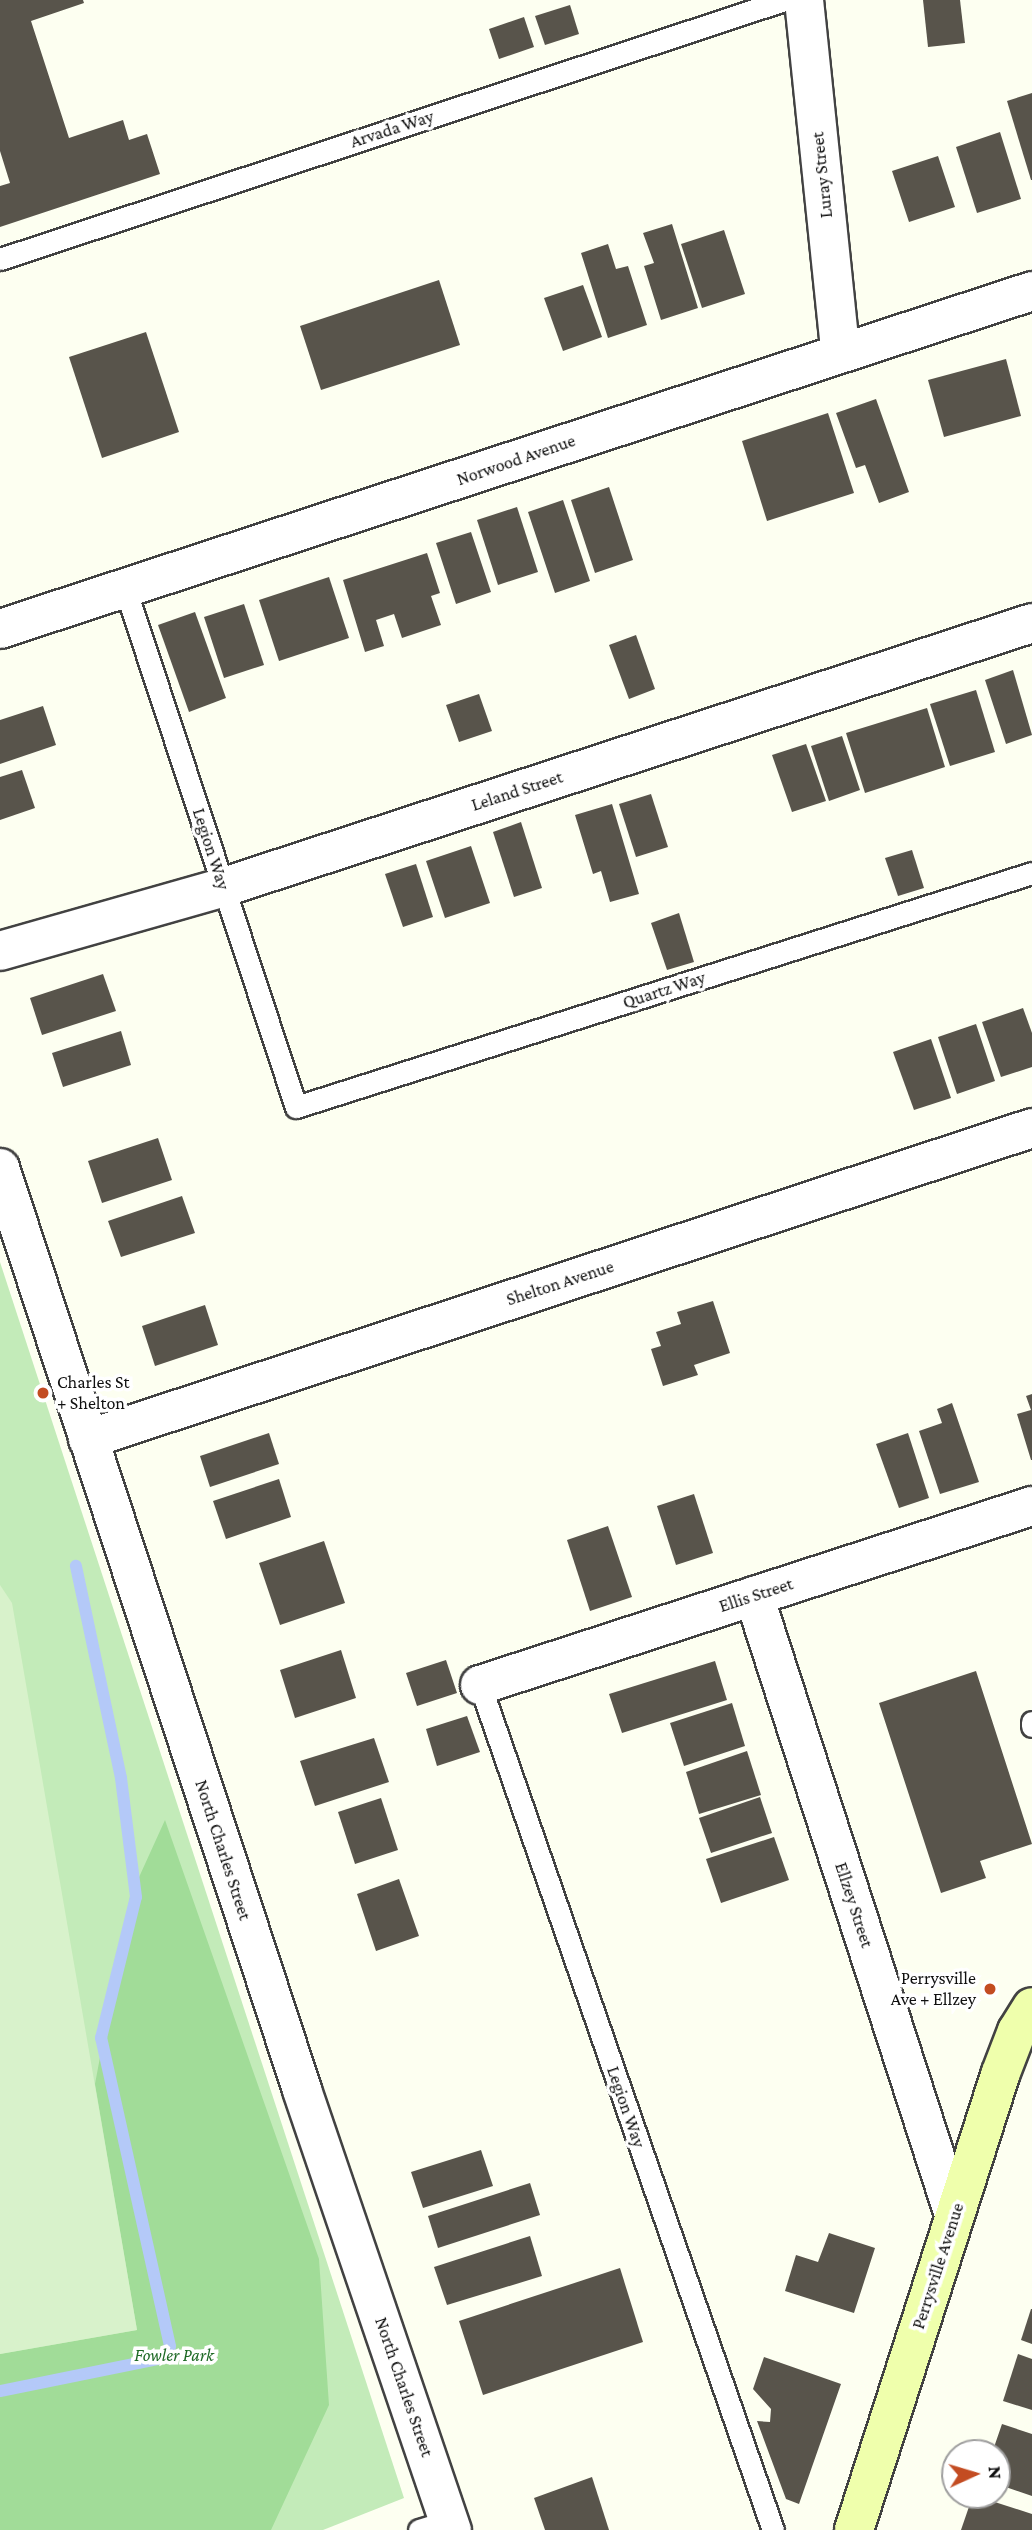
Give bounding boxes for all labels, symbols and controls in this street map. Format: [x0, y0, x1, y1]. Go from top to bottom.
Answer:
street label: Arvada Way [347, 105, 437, 153]
street label: Luray Street [807, 131, 837, 219]
street label: Norwood Avenue [454, 430, 578, 490]
street label: Leland Street [469, 766, 565, 816]
street label: Legion Way [188, 805, 234, 893]
street label: Quartz Way [620, 967, 708, 1013]
street label: Shelton Avenue [504, 1255, 616, 1311]
place label: Charles St + Shelton [57, 1372, 129, 1414]
marker: Charles St + Shelton [35, 1385, 51, 1401]
street label: Ellis Street [716, 1573, 796, 1617]
street label: North Charles Street [190, 1777, 256, 1923]
street label: Ellzey Street [830, 1860, 878, 1950]
place label: Perrysville Ave + Ellzey [891, 1968, 976, 2010]
marker: Perrysville Ave + Ellzey [982, 1981, 998, 1997]
street label: Legion Way [602, 2064, 650, 2150]
street label: Perrysville Avenue [907, 2200, 969, 2332]
street label: North Charles Street [370, 2314, 438, 2460]
park label: Fowler Park [134, 2344, 214, 2366]
north arrow [941, 2439, 1011, 2509]
text: N [985, 2465, 1006, 2480]

